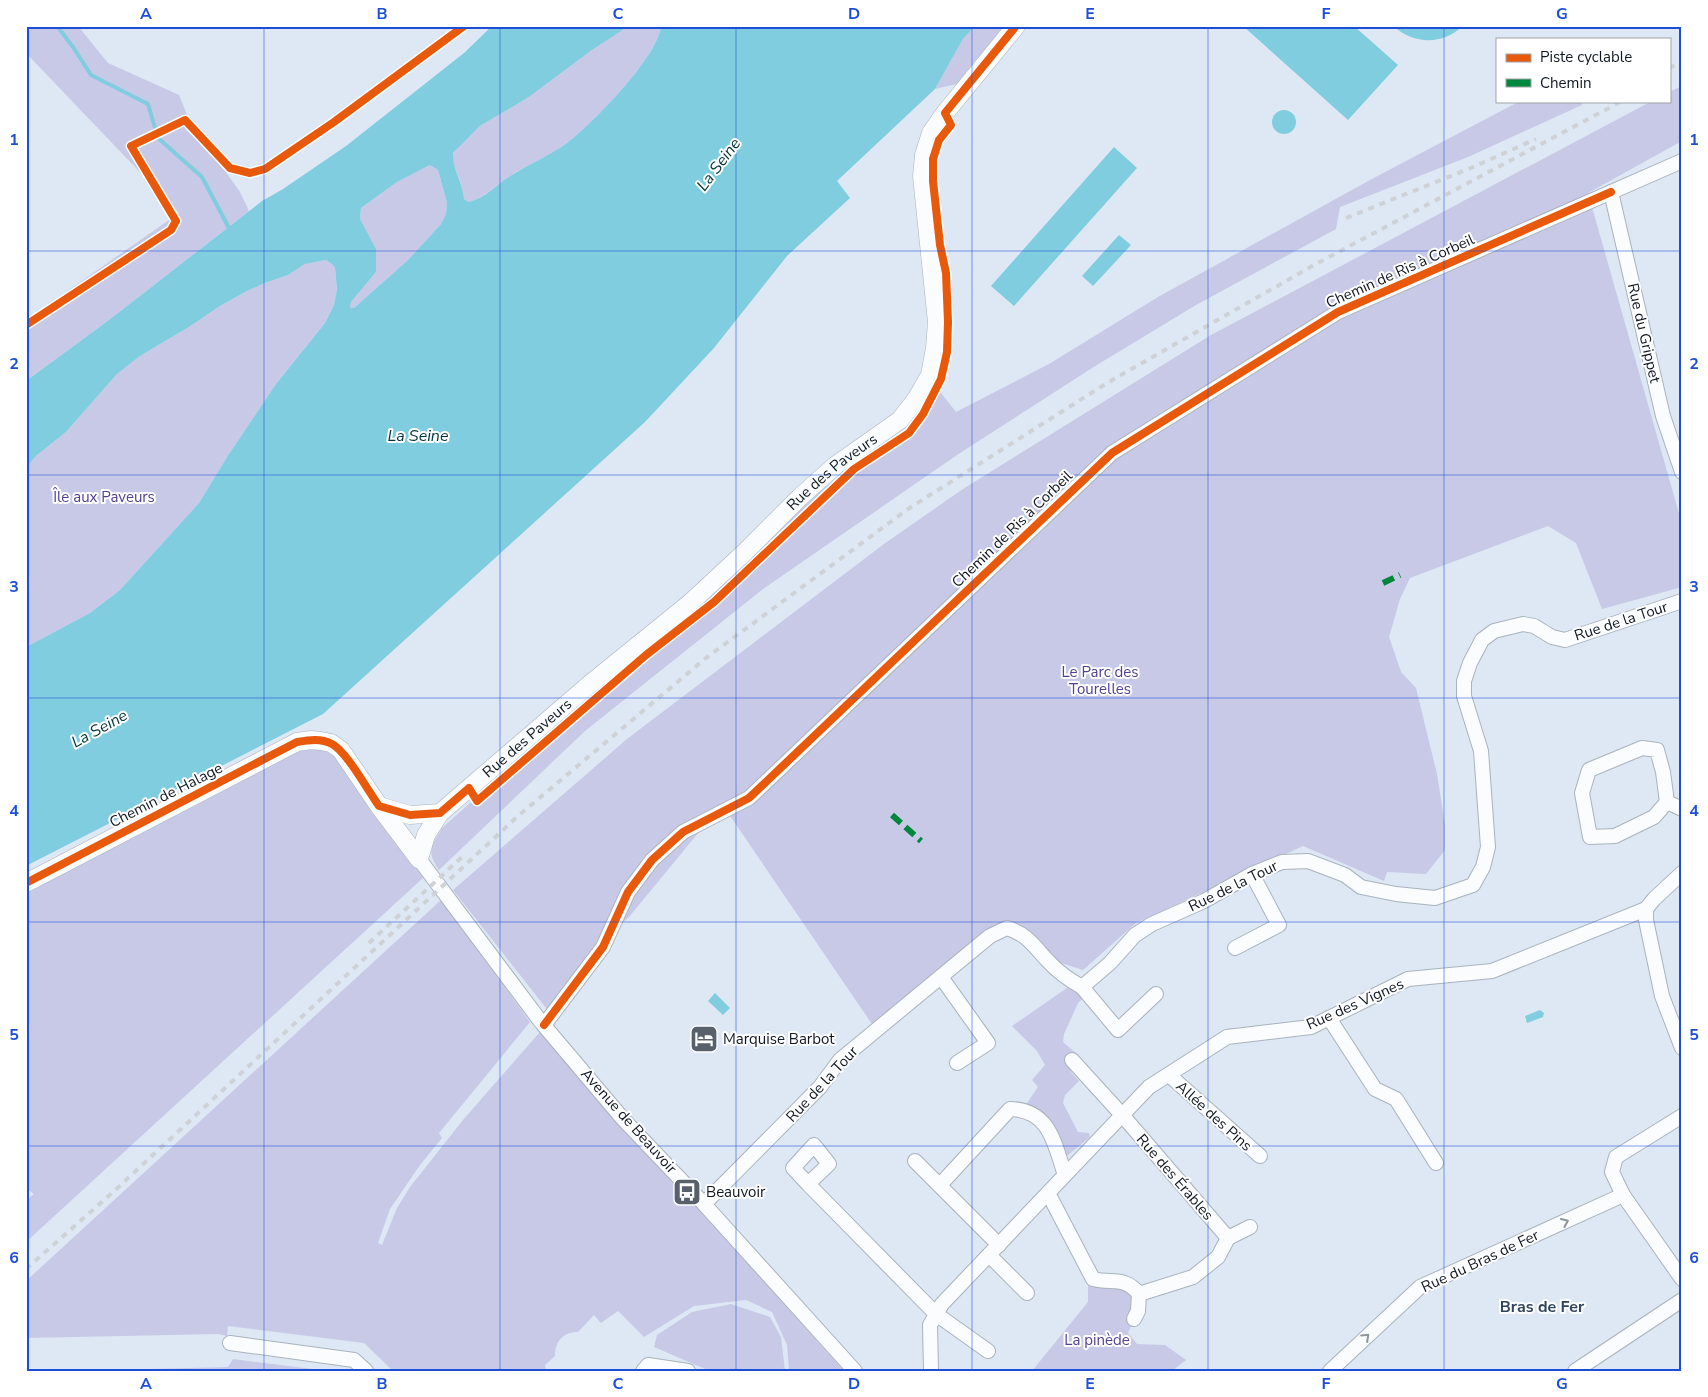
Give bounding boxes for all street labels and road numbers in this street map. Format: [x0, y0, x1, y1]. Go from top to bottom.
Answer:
street label: Chemin de Ris à Corbeil [1323, 229, 1478, 313]
street label: Rue du Grippet [1623, 281, 1665, 386]
street label: Rue des Paveurs [782, 429, 881, 515]
street label: Chemin de Ris à Corbeil [947, 466, 1077, 592]
street label: Rue de la Tour [1572, 596, 1671, 646]
street label: Rue des Paveurs [478, 694, 576, 782]
street label: Chemin de Halage [106, 758, 226, 832]
street label: Rue de la Tour [1185, 855, 1282, 916]
street label: Rue des Vignes [1303, 974, 1407, 1034]
street label: Rue de la Tour [782, 1041, 863, 1126]
street label: Avenue de Beauvoir [576, 1064, 682, 1178]
street label: Allée des Pins [1172, 1076, 1256, 1156]
street label: Rue des Érables [1132, 1130, 1218, 1224]
street label: Rue du Bras de Fer [1418, 1225, 1543, 1297]

